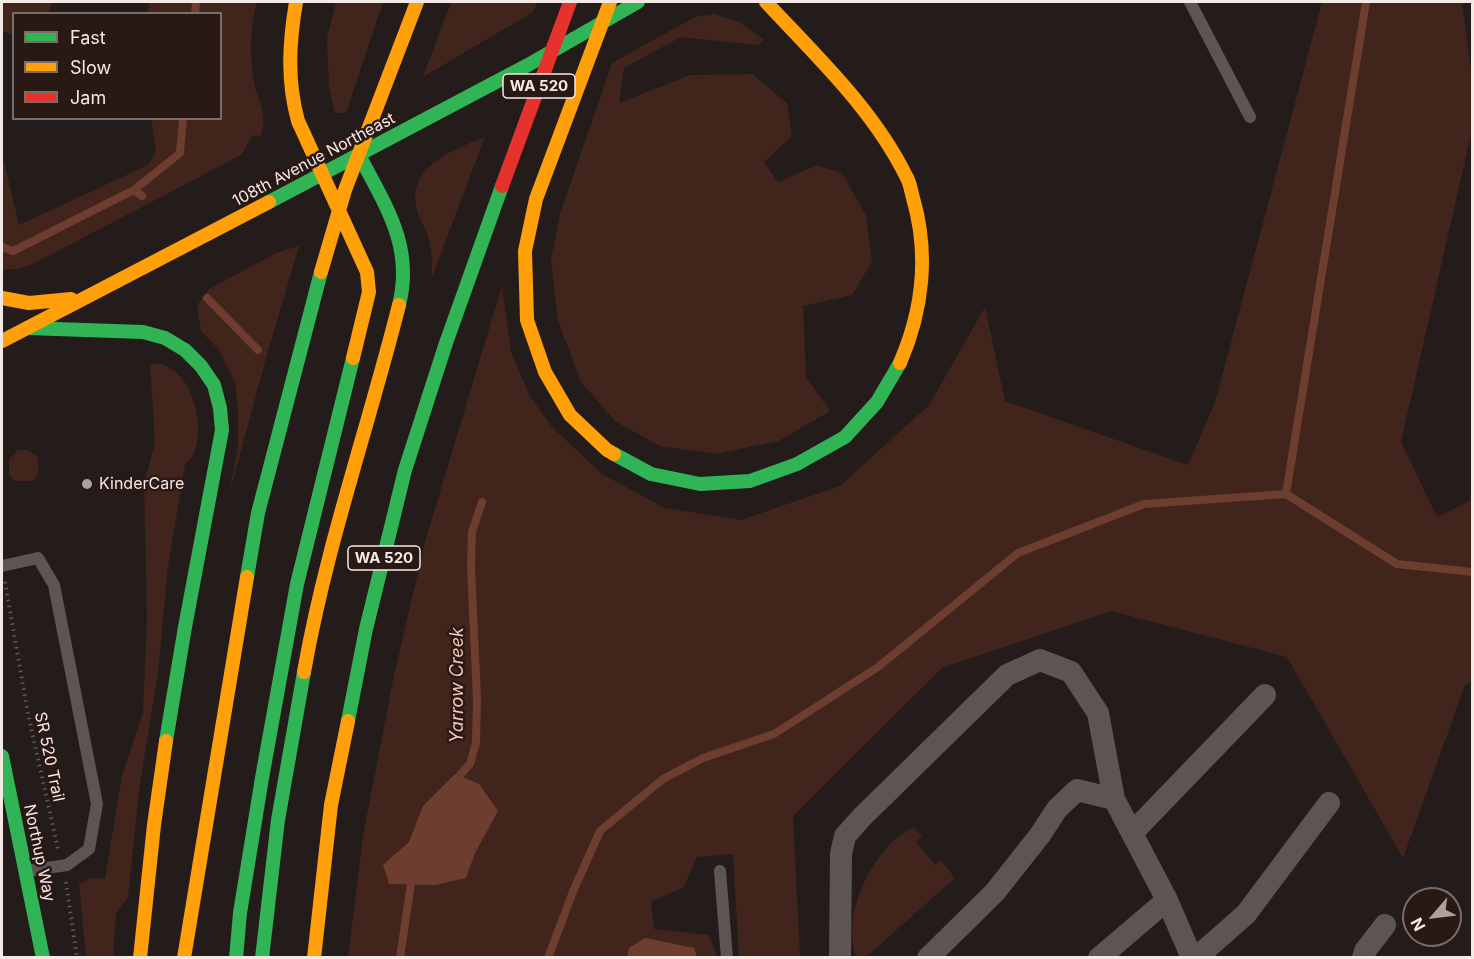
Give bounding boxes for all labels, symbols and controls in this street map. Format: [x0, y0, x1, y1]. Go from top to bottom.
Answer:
legend [12, 12, 222, 120]
text: Fast [70, 27, 106, 48]
text: Slow [70, 57, 111, 78]
road number: WA 520 [503, 74, 575, 98]
text: Jam [70, 87, 106, 108]
street label: 108th Avenue Northeast [230, 109, 398, 211]
place label: KinderCare [99, 474, 184, 494]
marker: KinderCare [80, 477, 94, 491]
road number: WA 520 [348, 546, 420, 570]
water label: Yarrow Creek [447, 627, 469, 743]
street label: SR 520 Trail [30, 710, 68, 804]
street label: Northup Way [19, 803, 59, 903]
north arrow [1402, 887, 1462, 947]
text: N [1406, 914, 1430, 935]

